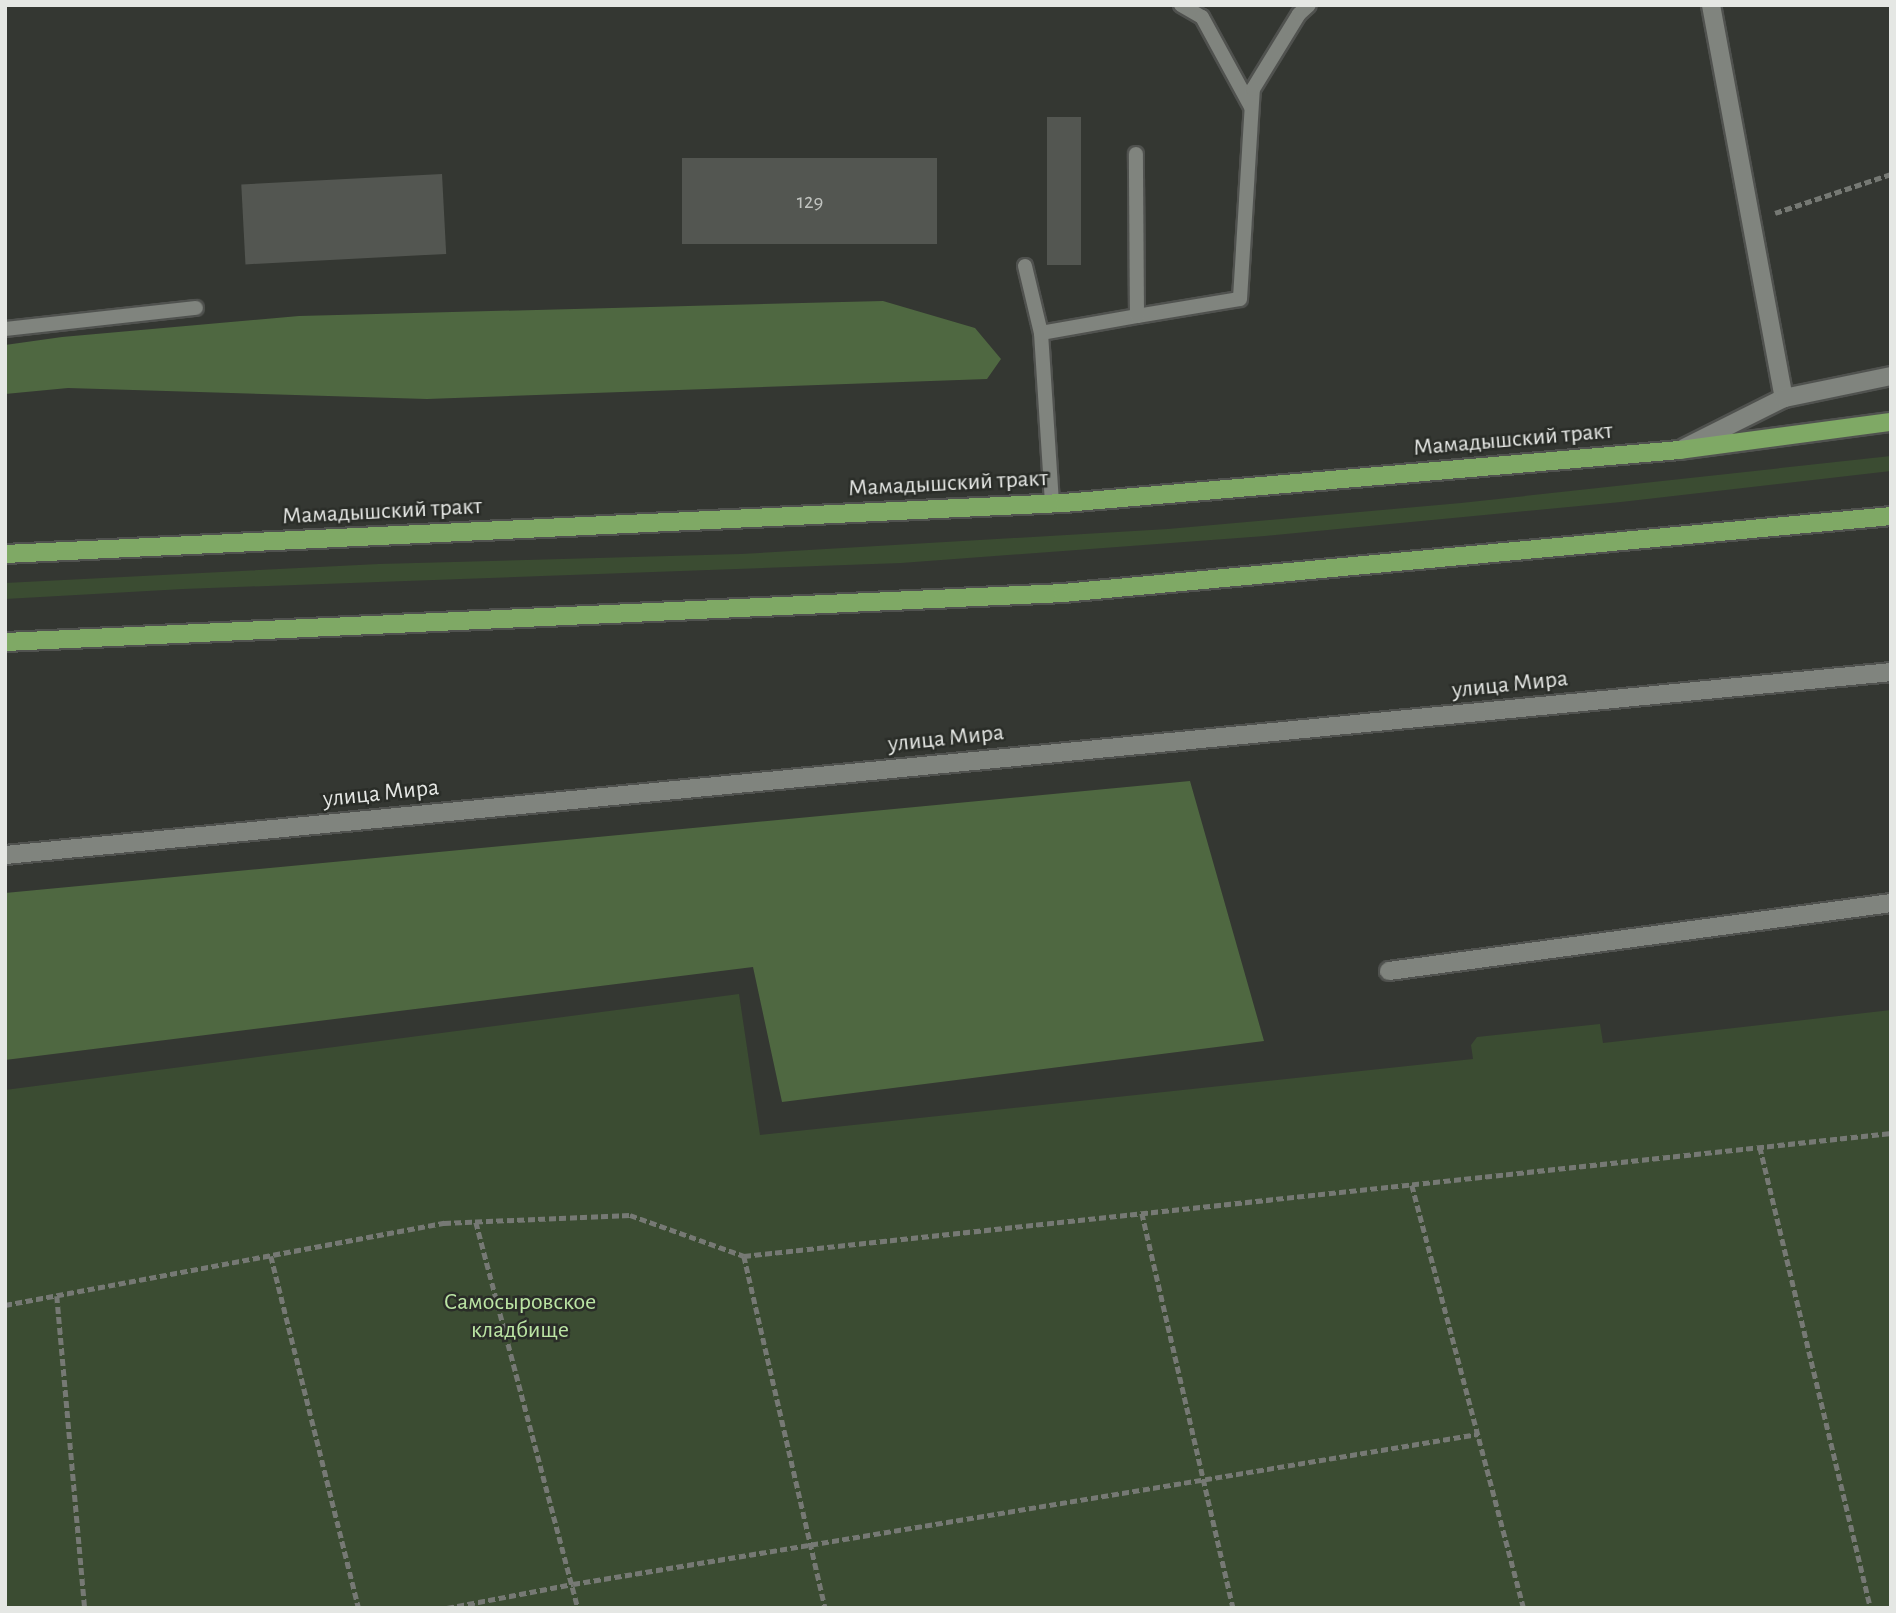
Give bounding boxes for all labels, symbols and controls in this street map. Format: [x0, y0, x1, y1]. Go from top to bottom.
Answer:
house number: 129 [797, 189, 823, 215]
street label: Мамадышский тракт [1412, 417, 1614, 463]
street label: Мамадышский тракт [847, 464, 1049, 504]
street label: Мамадышский тракт [281, 492, 483, 532]
street label: улица Мира [1451, 665, 1569, 705]
street label: улица Мира [887, 719, 1005, 759]
street label: улица Мира [322, 774, 440, 814]
park label: Самосыровское кладбище [444, 1289, 596, 1345]

